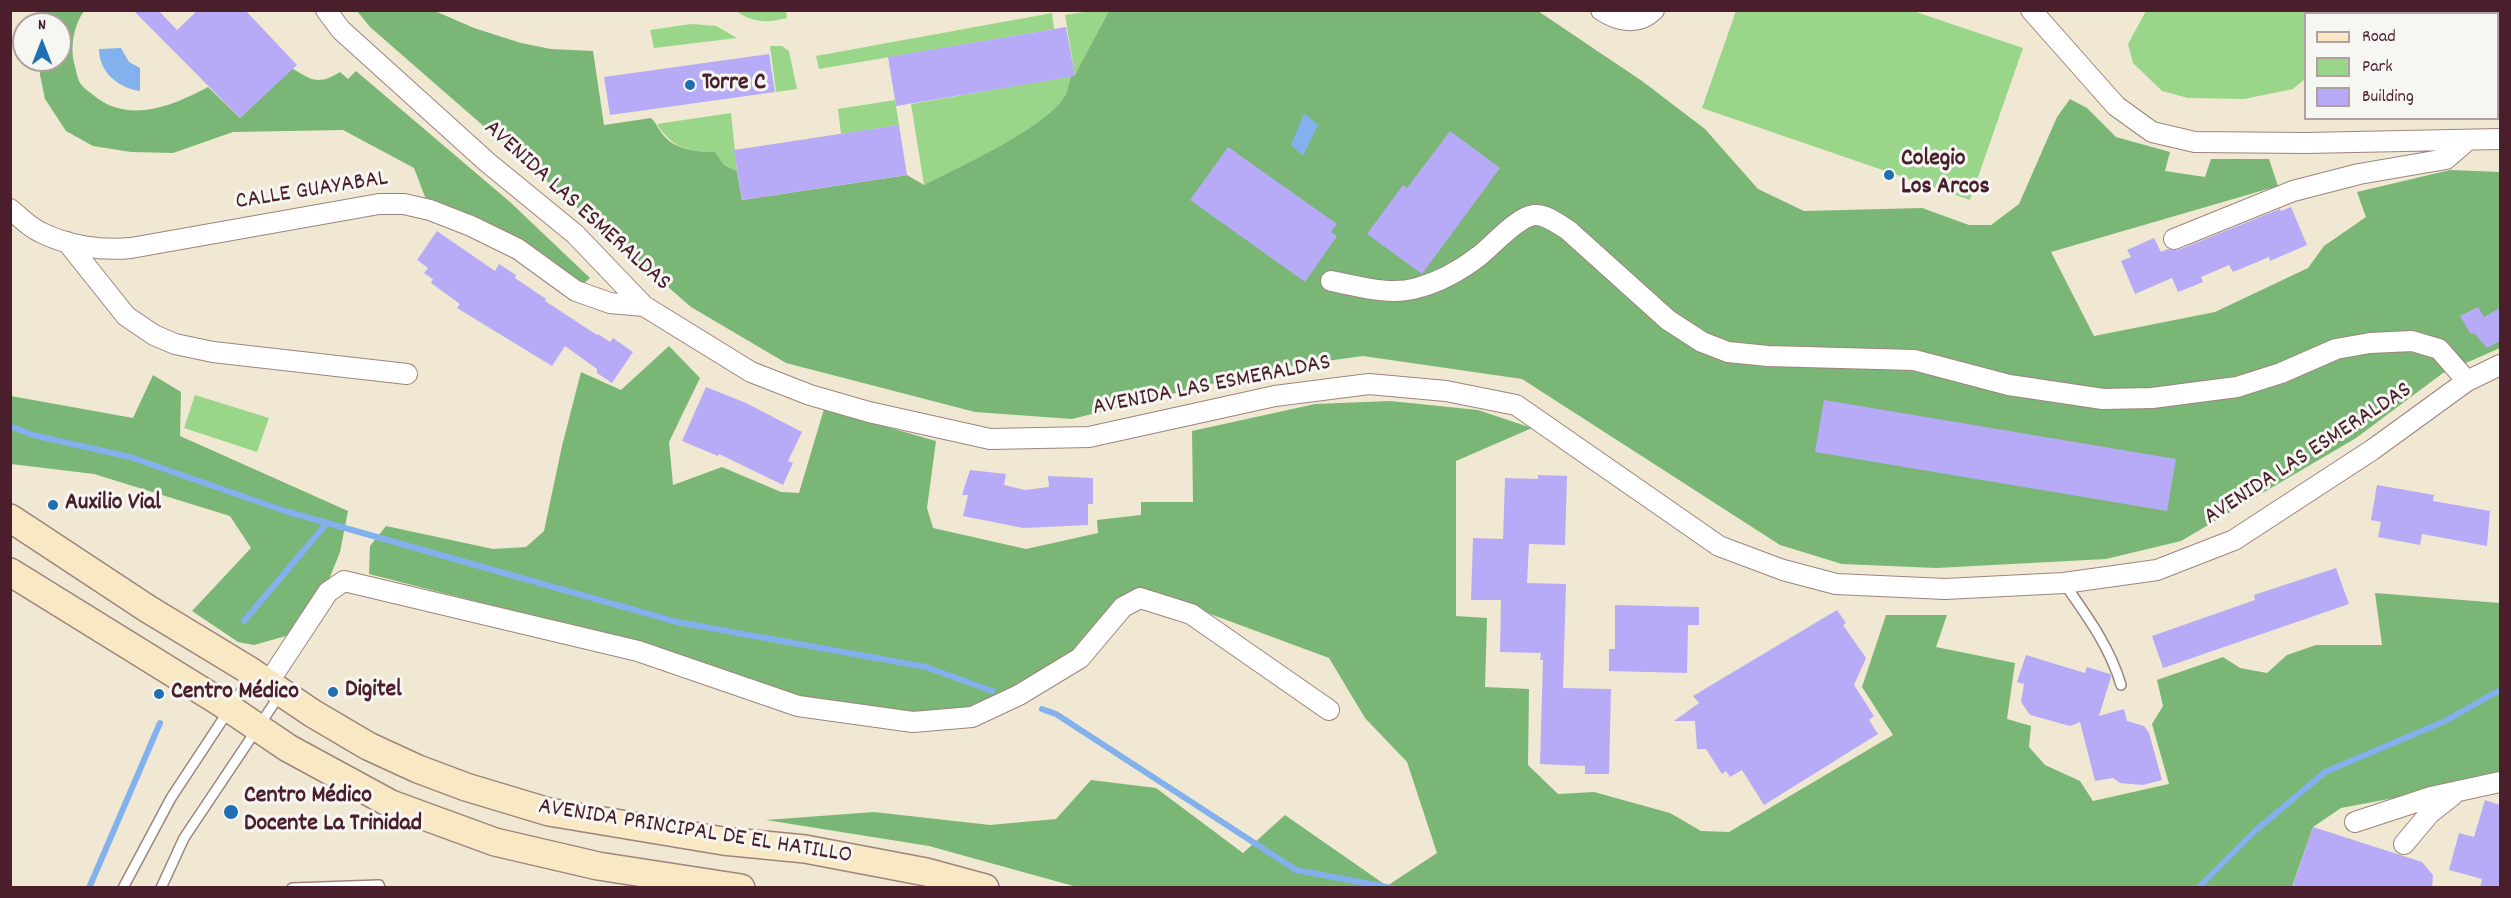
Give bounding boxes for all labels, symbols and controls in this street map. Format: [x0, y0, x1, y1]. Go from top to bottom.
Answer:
north arrow [12, 12, 72, 72]
legend [2304, 12, 2499, 120]
text: N [38, 14, 46, 37]
text: Road [2362, 25, 2396, 50]
text: Park [2362, 55, 2393, 80]
place label: Torre C [702, 71, 766, 99]
marker: Torre C [683, 78, 697, 92]
text: Building [2362, 85, 2414, 110]
street label: AVENIDA LAS ESMERALDAS [476, 115, 676, 299]
place label: Colegio Los Arcos [1901, 147, 1990, 203]
street label: CALLE GUAYABAL [234, 166, 390, 218]
marker: Colegio Los Arcos [1882, 168, 1896, 182]
street label: AVENIDA LAS ESMERALDAS [1091, 350, 1333, 424]
street label: AVENIDA LAS ESMERALDAS [2200, 377, 2418, 533]
place label: Auxilio Vial [65, 491, 161, 519]
marker: Auxilio Vial [46, 498, 60, 512]
place label: Digitel [345, 678, 402, 706]
place label: Centro Médico [171, 680, 299, 708]
marker: Digitel [326, 685, 340, 699]
marker: Centro Médico [152, 687, 166, 701]
place label: Centro Médico Docente La Trinidad [244, 784, 422, 840]
street label: AVENIDA PRINCIPAL DE EL HATILLO [536, 794, 854, 872]
marker: Centro Médico Docente La Trinidad [222, 803, 240, 821]

